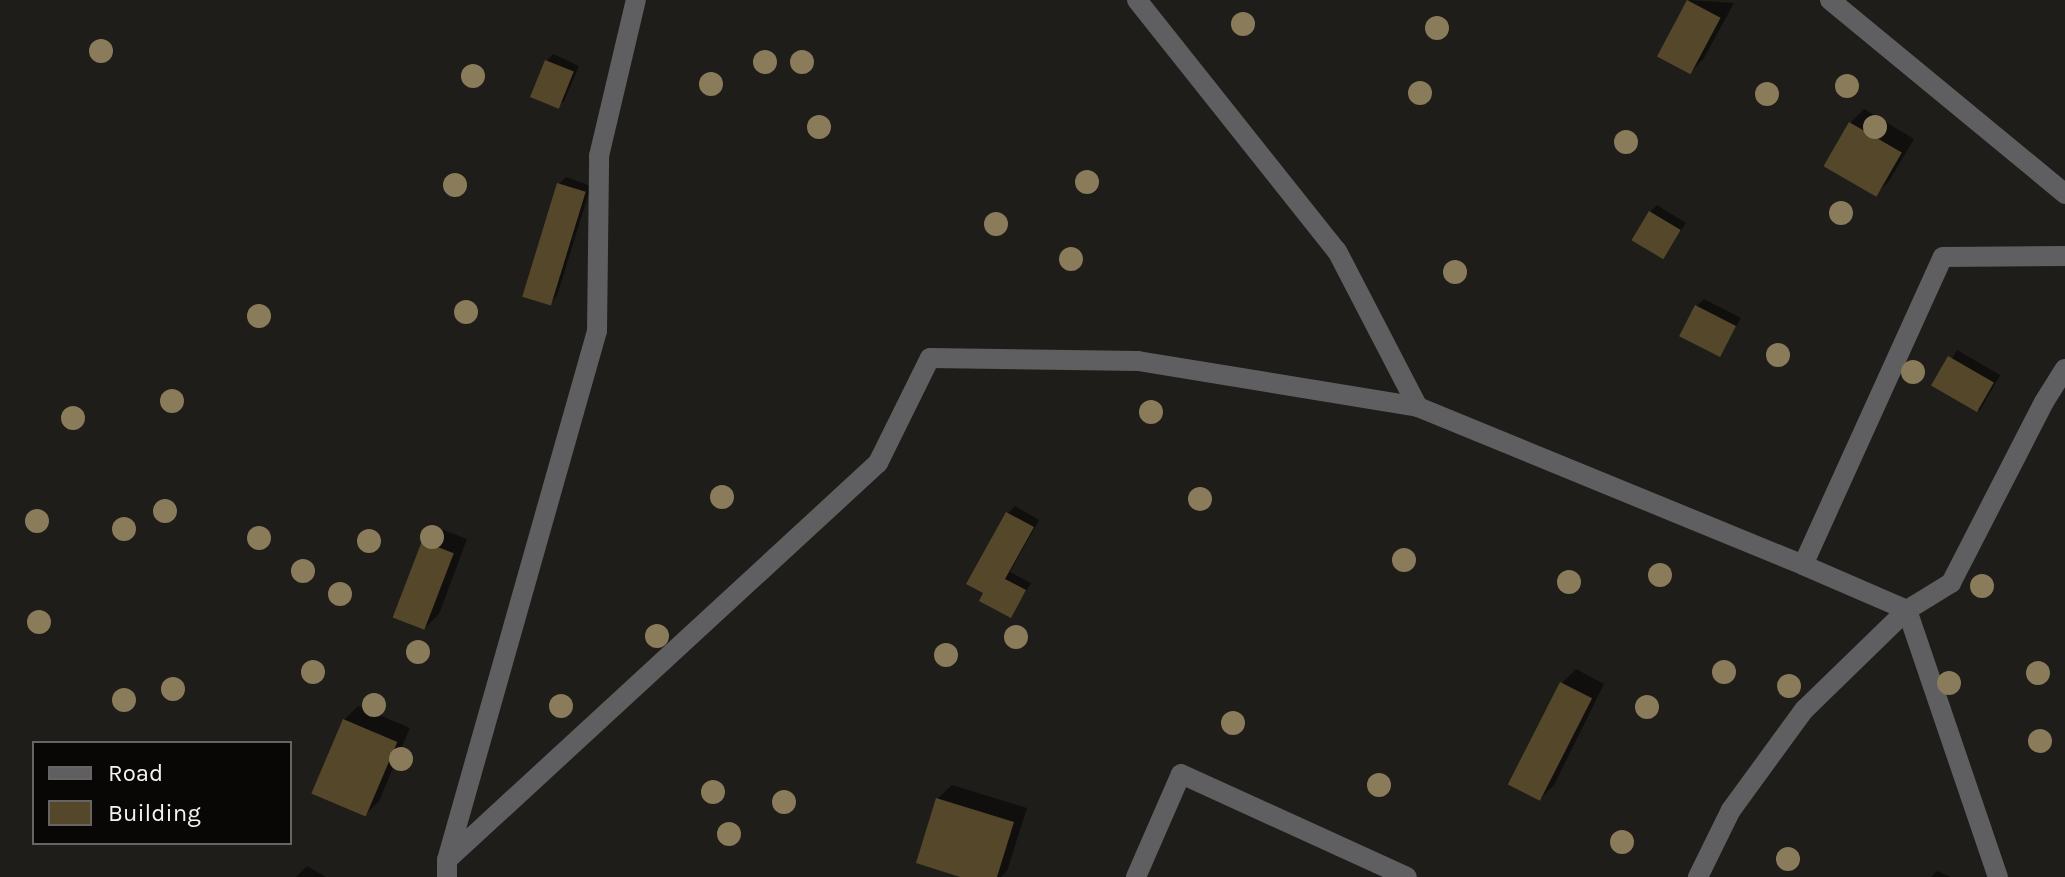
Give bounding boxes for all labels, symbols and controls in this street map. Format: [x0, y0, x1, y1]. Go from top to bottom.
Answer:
legend [32, 741, 292, 845]
text: Road [108, 759, 163, 787]
text: Building [108, 799, 201, 827]

